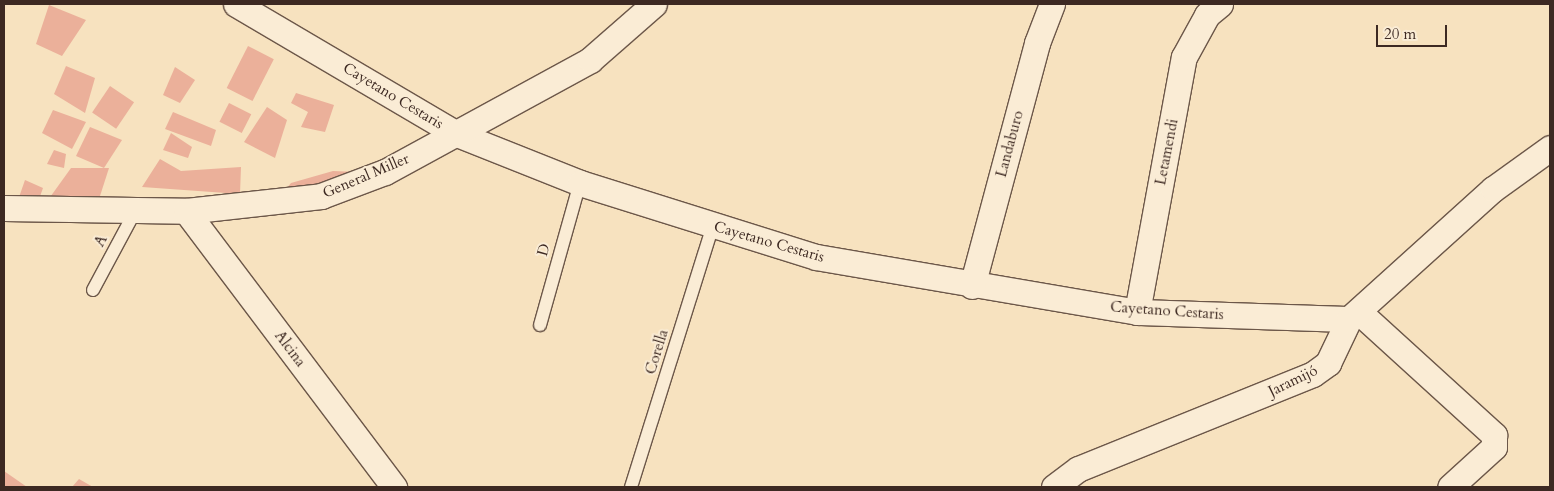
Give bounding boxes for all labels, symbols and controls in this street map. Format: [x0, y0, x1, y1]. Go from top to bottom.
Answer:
scale bar [1379, 15, 1450, 47]
text: 20 m [1384, 24, 1416, 44]
street label: Cayetano Cestaris [340, 59, 446, 133]
street label: Landaburo [992, 109, 1028, 179]
street label: Letamendi [1152, 117, 1182, 187]
street label: General Miller [320, 150, 412, 202]
street label: Cayetano Cestaris [712, 218, 826, 266]
street label: A [91, 232, 111, 250]
street label: D [534, 242, 554, 258]
street label: Cayetano Cestaris [1110, 298, 1224, 324]
street label: Alcina [271, 327, 309, 371]
street label: Corella [642, 327, 672, 377]
street label: Jaramijó [1265, 361, 1321, 401]

